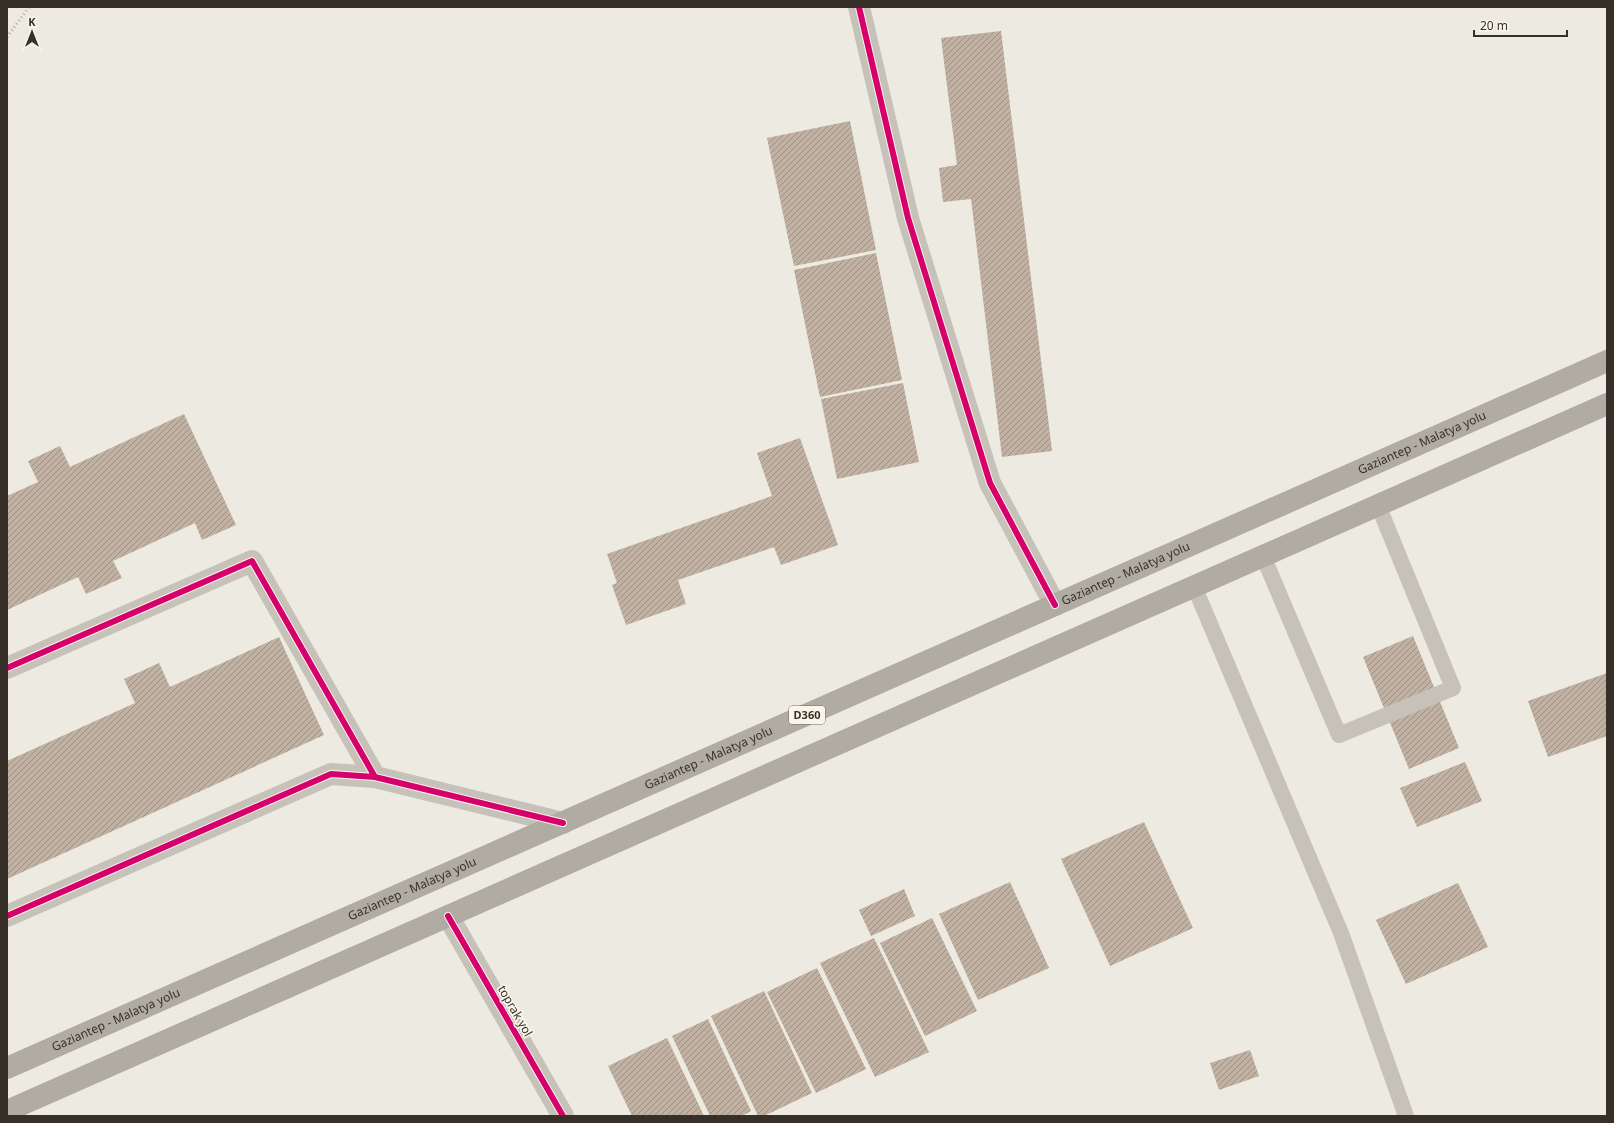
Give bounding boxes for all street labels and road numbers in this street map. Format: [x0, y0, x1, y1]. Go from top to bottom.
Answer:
street label: Gaziantep - Malatya yolu [1355, 406, 1489, 478]
street label: Gaziantep - Malatya yolu [1059, 537, 1192, 609]
road number: D360 [789, 706, 825, 724]
street label: Gaziantep - Malatya yolu [641, 722, 775, 793]
street label: Gaziantep - Malatya yolu [345, 853, 479, 924]
street label: toprak yol [494, 982, 537, 1039]
street label: Gaziantep - Malatya yolu [49, 984, 183, 1055]

